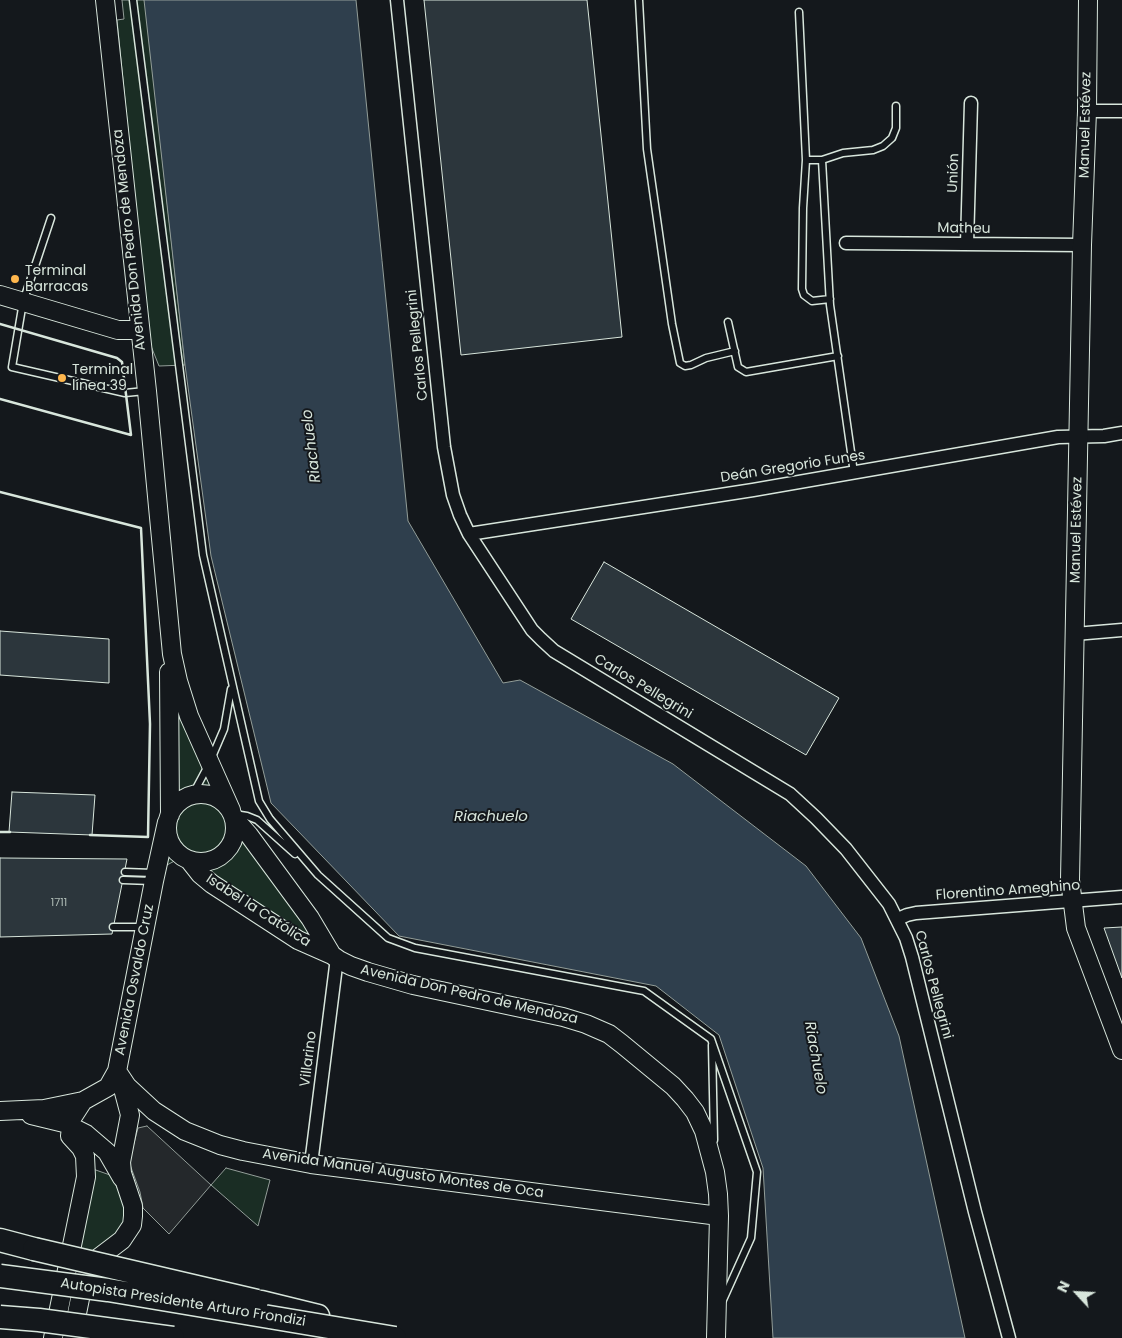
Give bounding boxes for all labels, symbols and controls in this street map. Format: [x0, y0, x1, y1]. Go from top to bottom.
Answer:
street label: Manuel Estévez [1077, 72, 1095, 178]
street label: Avenida Don Pedro de Mendoza [110, 128, 150, 352]
street label: Unión [945, 153, 963, 193]
street label: Matheu [937, 220, 991, 238]
place label: Terminal Barracas [25, 263, 88, 296]
marker: Terminal Barracas [9, 273, 21, 285]
street label: Carlos Pellegrini [404, 289, 432, 401]
place label: Terminal línea 39 [72, 362, 133, 394]
marker: Terminal línea 39 [56, 372, 68, 384]
water label: Riachuelo [299, 408, 325, 484]
street label: Deán Gregorio Funes [719, 447, 867, 487]
street label: Manuel Estévez [1068, 477, 1086, 583]
street label: Carlos Pellegrini [591, 651, 695, 723]
water label: Riachuelo [454, 808, 528, 826]
street label: Isabel la Católica [203, 871, 313, 951]
street label: Florentino Ameghino [935, 878, 1081, 904]
house number: 1711 [51, 896, 67, 910]
street label: Avenida Osvaldo Cruz [112, 903, 158, 1057]
street label: Carlos Pellegrini [910, 929, 956, 1041]
street label: Avenida Don Pedro de Mendoza [359, 962, 579, 1028]
water label: Riachuelo [800, 1020, 830, 1096]
street label: Villarino [297, 1030, 321, 1088]
street label: Avenida Manuel Augusto Montes de Oca [261, 1146, 545, 1202]
north arrow [1052, 1268, 1102, 1318]
street label: Autopista Presidente Arturo Frondizi [59, 1275, 307, 1331]
text: N [1052, 1278, 1075, 1296]

